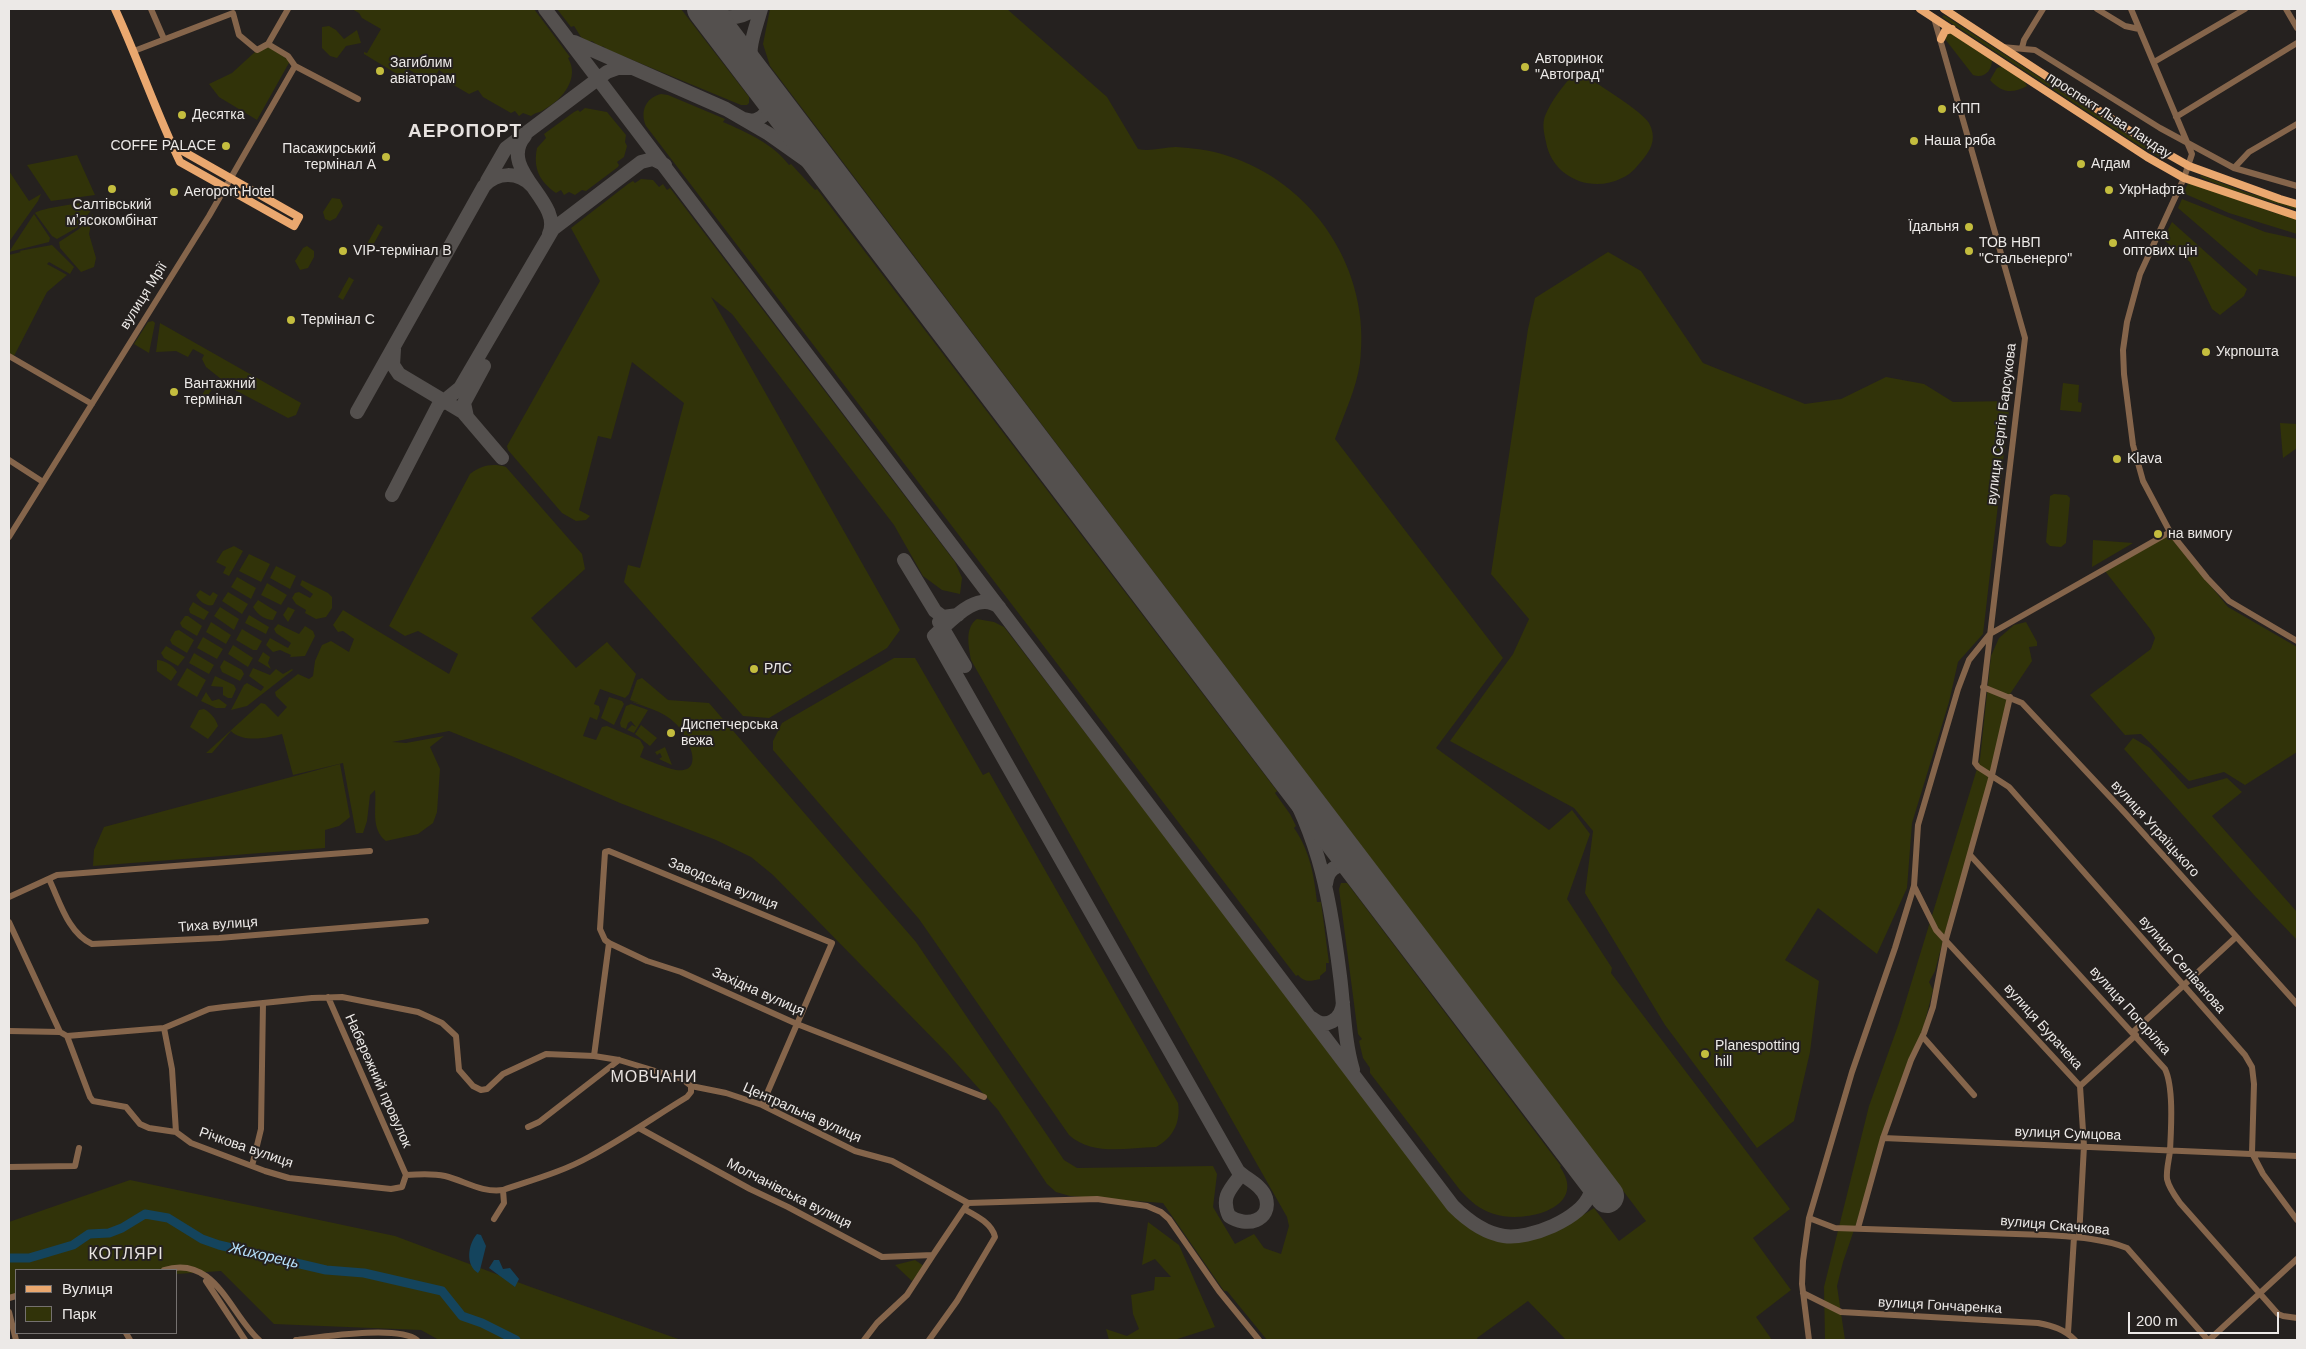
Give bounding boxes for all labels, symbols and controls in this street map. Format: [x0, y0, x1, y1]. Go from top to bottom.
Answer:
place label: Авторинок "Автоград" [1535, 51, 1604, 84]
place label: Загиблим авіаторам [390, 55, 455, 88]
marker: Авторинок "Автоград" [1519, 61, 1531, 73]
marker: Загиблим авіаторам [374, 65, 386, 77]
street label: проспект Льва Ландау [2044, 69, 2174, 163]
place label: КПП [1952, 101, 1980, 117]
marker: КПП [1936, 103, 1948, 115]
place label: Десятка [192, 107, 244, 123]
marker: Десятка [176, 109, 188, 121]
district label: АЕРОПОРТ [407, 121, 523, 143]
place label: Наша ряба [1924, 133, 1995, 149]
marker: Наша ряба [1908, 135, 1920, 147]
place label: COFFE PALACE [110, 138, 216, 154]
marker: COFFE PALACE [220, 140, 232, 152]
place label: Пасажирський термінал A [282, 141, 376, 174]
marker: Пасажирський термінал A [380, 151, 392, 163]
place label: Агдам [2091, 156, 2130, 172]
marker: Агдам [2075, 158, 2087, 170]
place label: УкрНафта [2119, 182, 2184, 198]
marker: Салтівський мʼясокомбінат [106, 183, 118, 195]
place label: Aeroport Hotel [184, 184, 274, 200]
marker: УкрНафта [2103, 184, 2115, 196]
marker: Aeroport Hotel [168, 186, 180, 198]
place label: Салтівський мʼясокомбінат [66, 197, 158, 230]
place label: Їдальня [1908, 219, 1959, 235]
marker: Їдальня [1963, 221, 1975, 233]
place label: Аптека оптових цін [2123, 227, 2197, 260]
place label: ТОВ НВП "Стальенерго" [1979, 235, 2072, 268]
marker: Аптека оптових цін [2107, 237, 2119, 249]
place label: VIP-термінал B [353, 243, 452, 259]
marker: VIP-термінал B [337, 245, 349, 257]
marker: ТОВ НВП "Стальенерго" [1963, 245, 1975, 257]
street label: вулиця Мрії [117, 259, 171, 333]
place label: Термінал C [301, 312, 375, 328]
marker: Термінал C [285, 314, 297, 326]
street label: вулиця Сергія Барсукова [1984, 342, 2020, 506]
place label: Укрпошта [2216, 344, 2279, 360]
marker: Укрпошта [2200, 346, 2212, 358]
place label: Вантажний термінал [184, 376, 256, 408]
marker: Вантажний термінал [168, 386, 180, 398]
place label: Klava [2127, 451, 2162, 467]
marker: Klava [2111, 453, 2123, 465]
place label: на вимогу [2168, 526, 2232, 542]
marker: на вимогу [2152, 528, 2164, 540]
place label: РЛС [764, 661, 792, 677]
marker: РЛС [748, 663, 760, 675]
place label: Диспетчерська вежа [681, 717, 778, 750]
marker: Диспетчерська вежа [665, 727, 677, 739]
street label: вулиця Уграїцького [2107, 777, 2203, 881]
street label: Заводська вулиця [666, 854, 780, 914]
street label: вулиця Селіванова [2135, 913, 2229, 1017]
street label: Тиха вулиця [178, 914, 258, 936]
street label: вулиця Погорілка [2086, 963, 2174, 1059]
street label: Західна вулиця [709, 964, 807, 1020]
street label: вулиця Бурачека [2000, 981, 2086, 1073]
street label: Набережний провулок [341, 1011, 415, 1151]
place label: Planespotting hill [1715, 1038, 1800, 1070]
marker: Planespotting hill [1699, 1048, 1711, 1060]
district label: МОВЧАНИ [610, 1068, 698, 1088]
street label: Центральна вулиця [740, 1079, 864, 1147]
street label: Річкова вулиця [197, 1124, 295, 1172]
street label: вулиця Сумцова [2014, 1124, 2122, 1144]
street label: Молчанівська вулиця [724, 1155, 854, 1233]
street label: вулиця Скачкова [2000, 1213, 2110, 1239]
water label: Жихорець [227, 1239, 301, 1273]
district label: КОТЛЯРІ [88, 1245, 164, 1265]
legend [15, 1269, 178, 1334]
text: Вулиця [62, 1280, 113, 1297]
street label: вулиця Гончаренка [1878, 1294, 2002, 1318]
scale bar [2131, 1302, 2282, 1334]
text: Парк [62, 1305, 96, 1322]
text: 200 m [2136, 1312, 2178, 1329]

